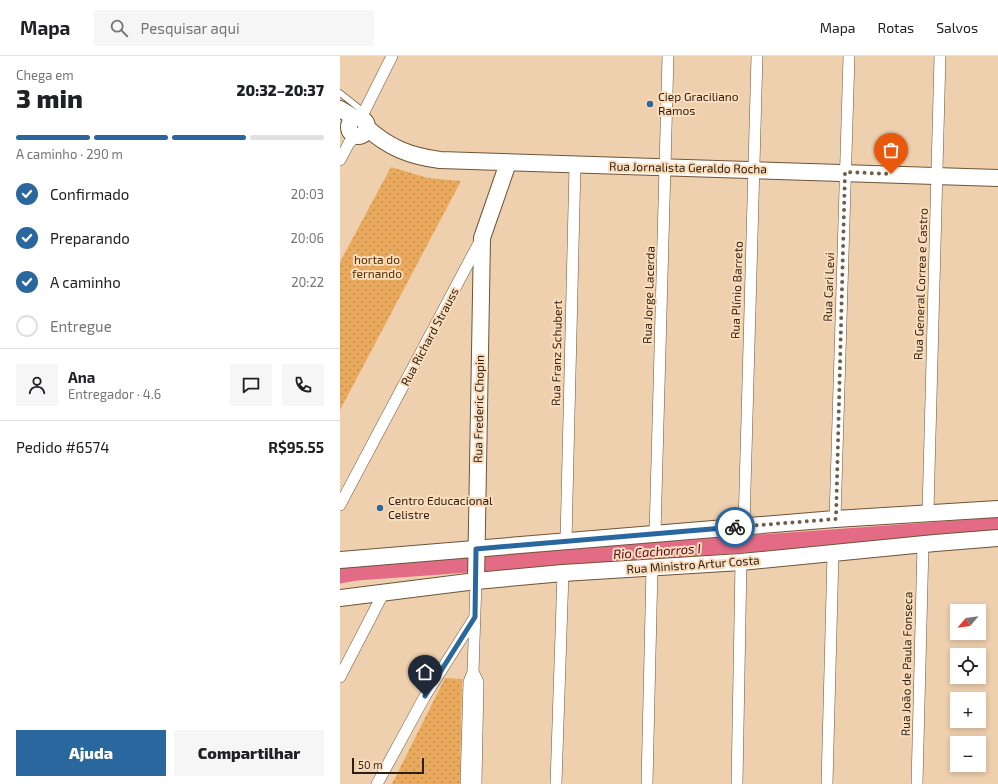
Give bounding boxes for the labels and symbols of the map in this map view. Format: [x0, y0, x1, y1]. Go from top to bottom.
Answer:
place label: Ciep Graciliano Ramos [658, 89, 739, 117]
marker: Ciep Graciliano Ramos [645, 99, 655, 109]
pin [874, 133, 908, 174]
street label: Rua Jornalista Geraldo Rocha [609, 159, 767, 175]
street label: Rua General Correa e Castro [910, 208, 930, 360]
street label: Rua Plínio Barreto [727, 241, 745, 339]
street label: Rua Jorge Lacerda [639, 246, 657, 344]
park label: horta do fernando [352, 252, 402, 280]
street label: Rua Cari Levi [820, 252, 836, 322]
street label: Rua Richard Strauss [397, 285, 461, 388]
street label: Rua Franz Schubert [548, 299, 564, 406]
street label: Rua Frederic Chopin [470, 355, 486, 463]
place label: Centro Educacional Celistre [388, 493, 493, 521]
marker: Centro Educacional Celistre [375, 503, 385, 513]
courier [715, 507, 755, 547]
water label: Rio Cachorros I [613, 540, 701, 562]
street label: Rua Ministro Artur Costa [626, 552, 760, 576]
street label: Rua João de Paula Fonseca [898, 592, 914, 736]
north arrow [950, 604, 986, 640]
pin [408, 655, 442, 696]
scale bar [352, 756, 424, 775]

